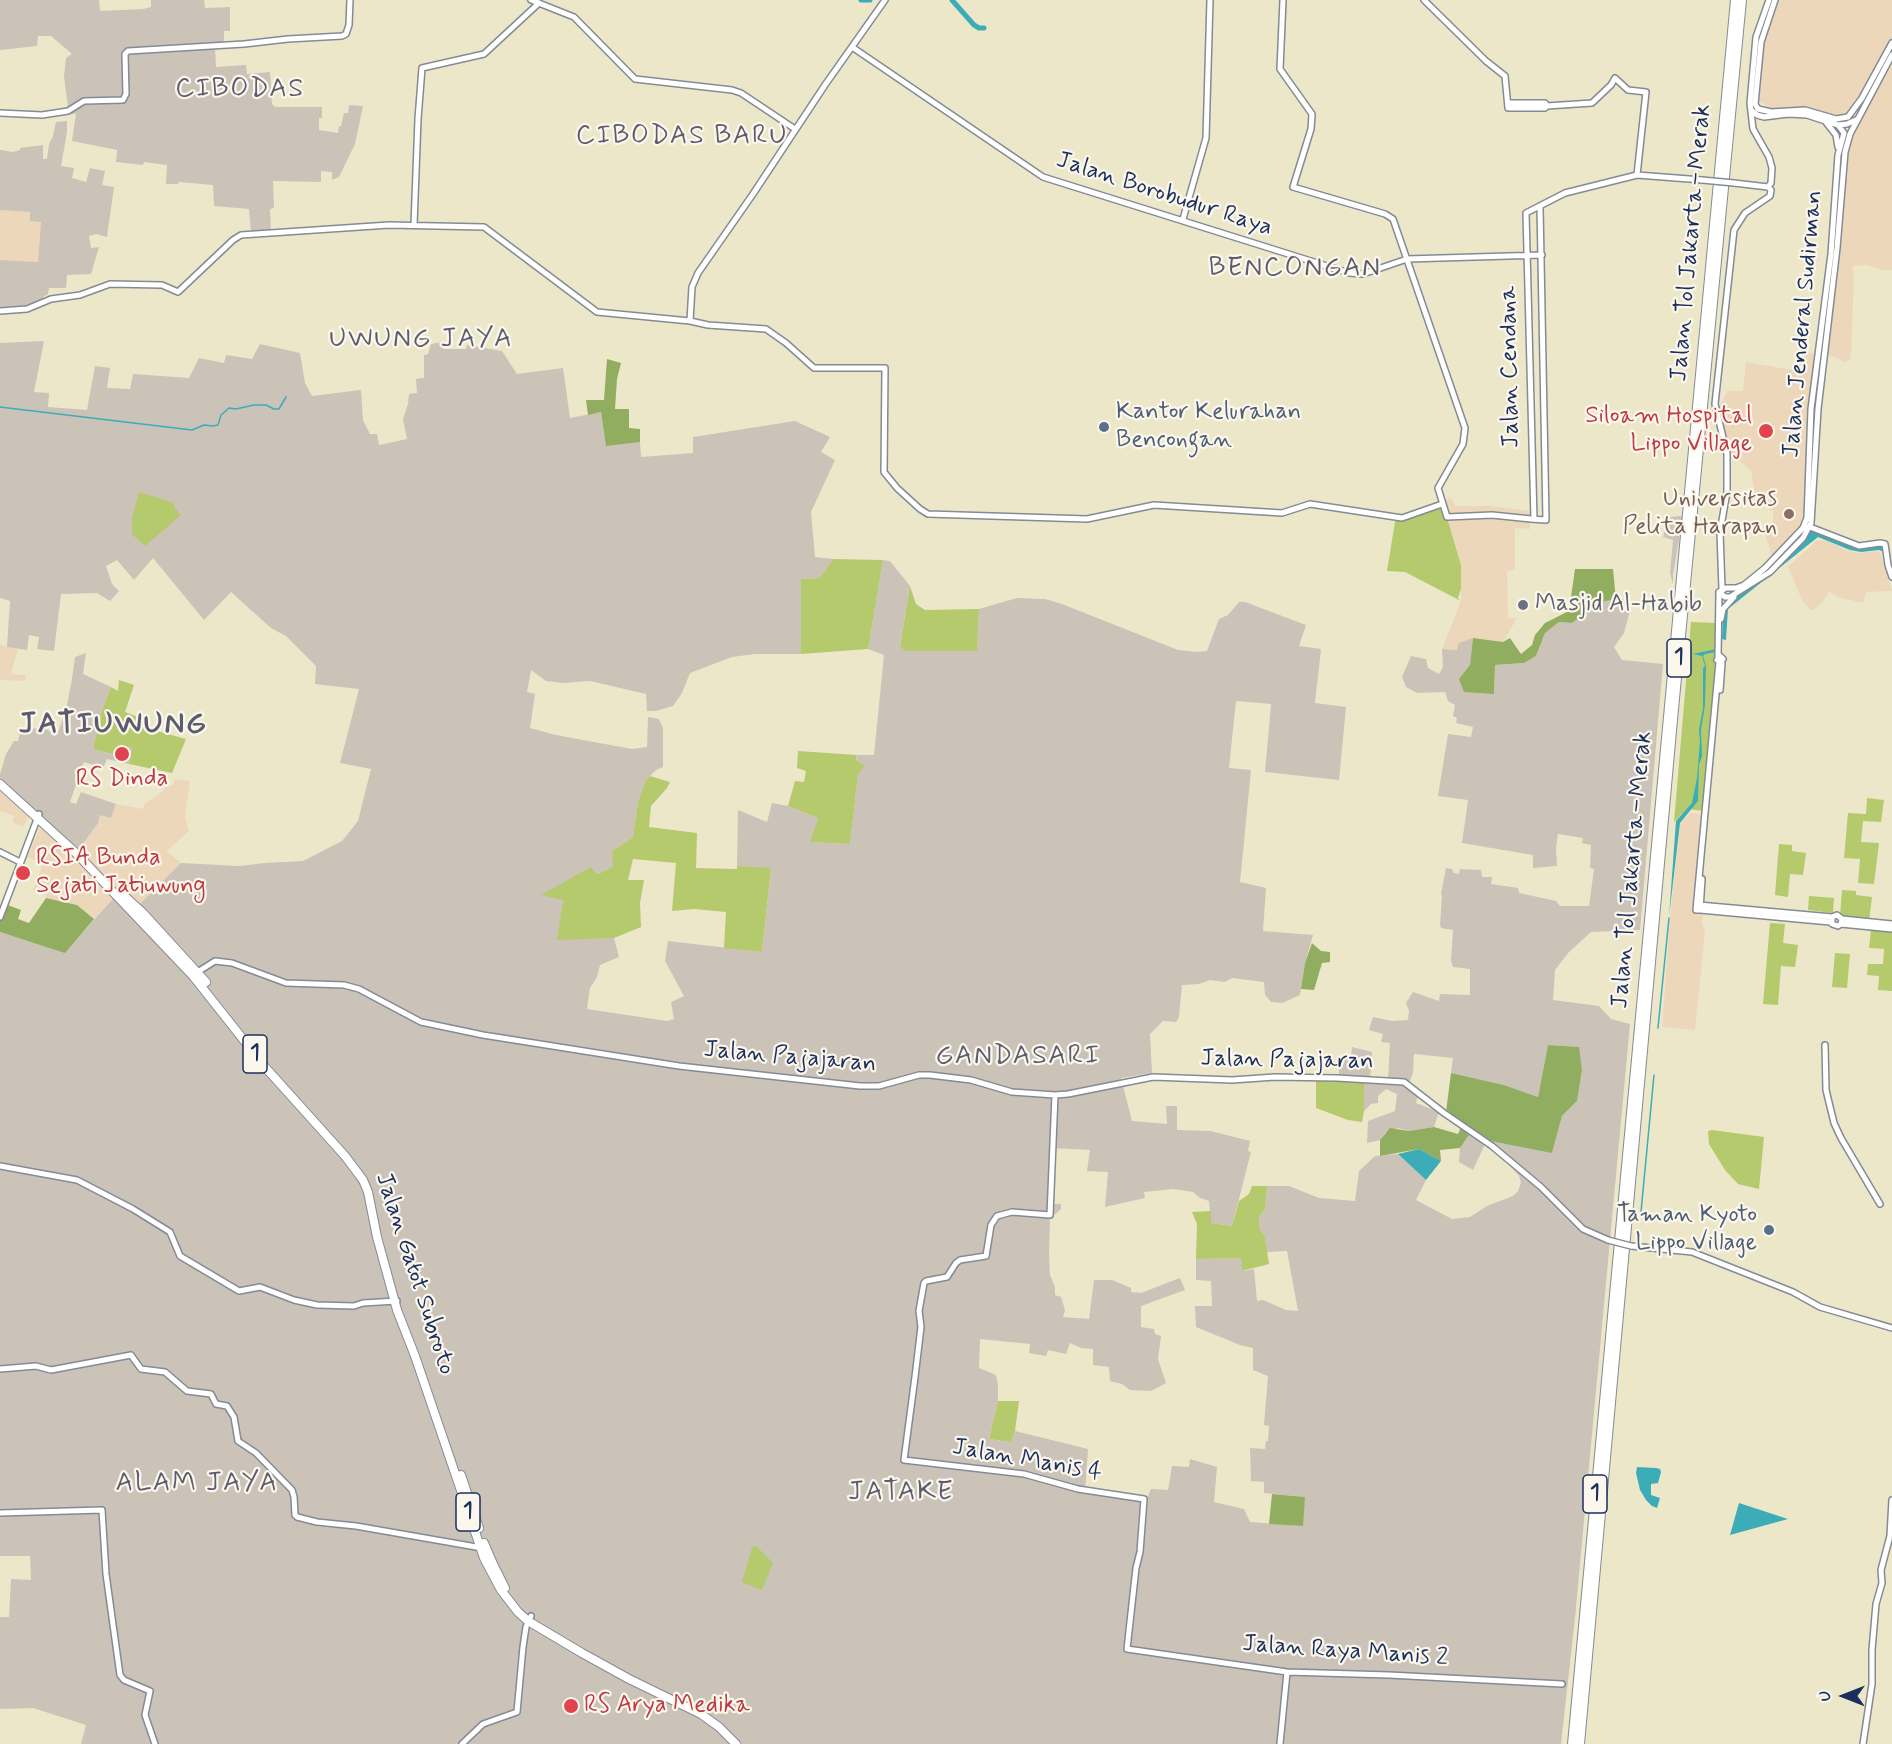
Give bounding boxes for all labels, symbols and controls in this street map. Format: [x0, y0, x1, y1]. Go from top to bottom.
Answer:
district label: CIBODAS [175, 74, 305, 106]
street label: Jalan Tol Jakarta–Merak [1666, 103, 1718, 383]
district label: CIBODAS BARU [576, 121, 788, 153]
street label: Jalan Borobudur Raya [1052, 146, 1276, 244]
street label: Jalan Jenderal Sudirman [1778, 189, 1830, 459]
district label: BENCONGAN [1210, 253, 1380, 285]
street label: Jalan Cendana [1495, 286, 1527, 448]
district label: UWUNG JAYA [330, 324, 512, 356]
place label: Kantor Kelurahan Bencongan [1116, 399, 1301, 455]
place label: Siloam Hospital Lippo Village [1585, 403, 1752, 459]
marker: Kantor Kelurahan Bencongan [1097, 420, 1111, 434]
marker: Siloam Hospital Lippo Village [1757, 422, 1775, 440]
place label: Universitas Pelita Harapan [1623, 486, 1777, 542]
marker: Universitas Pelita Harapan [1782, 507, 1796, 521]
place label: Masjid Al-Habib [1535, 591, 1702, 619]
marker: Masjid Al-Habib [1516, 598, 1530, 612]
road number: 1 [1667, 639, 1691, 677]
district label: JATIUWUNG [18, 708, 208, 744]
street label: Jalan Tol Jakarta–Merak [1607, 730, 1659, 1010]
marker: RS Dinda [113, 745, 131, 763]
place label: RS Dinda [76, 766, 168, 794]
place label: RSIA Bunda Sejati Jatiuwung [36, 845, 206, 901]
marker: RSIA Bunda Sejati Jatiuwung [14, 864, 32, 882]
road number: 1 [243, 1035, 267, 1073]
street label: Jalan Pajajaran [702, 1036, 878, 1080]
district label: GANDASARI [935, 1041, 1101, 1073]
street label: Jalan Pajajaran [1200, 1045, 1374, 1077]
street label: Jalan Gatot Subroto [368, 1169, 460, 1379]
place label: Taman Kyoto Lippo Village [1617, 1202, 1757, 1258]
marker: Taman Kyoto Lippo Village [1762, 1223, 1776, 1237]
street label: Jalan Manis 4 [950, 1434, 1104, 1488]
district label: ALAM JAYA [117, 1468, 277, 1500]
road number: 1 [1583, 1475, 1607, 1513]
district label: JATAKE [848, 1477, 954, 1509]
road number: 1 [456, 1493, 480, 1531]
street label: Jalan Raya Manis 2 [1241, 1630, 1449, 1674]
north arrow [1814, 1666, 1874, 1726]
text: U [1815, 1691, 1836, 1701]
place label: RS Arya Medika [584, 1692, 750, 1720]
marker: RS Arya Medika [562, 1697, 580, 1715]

